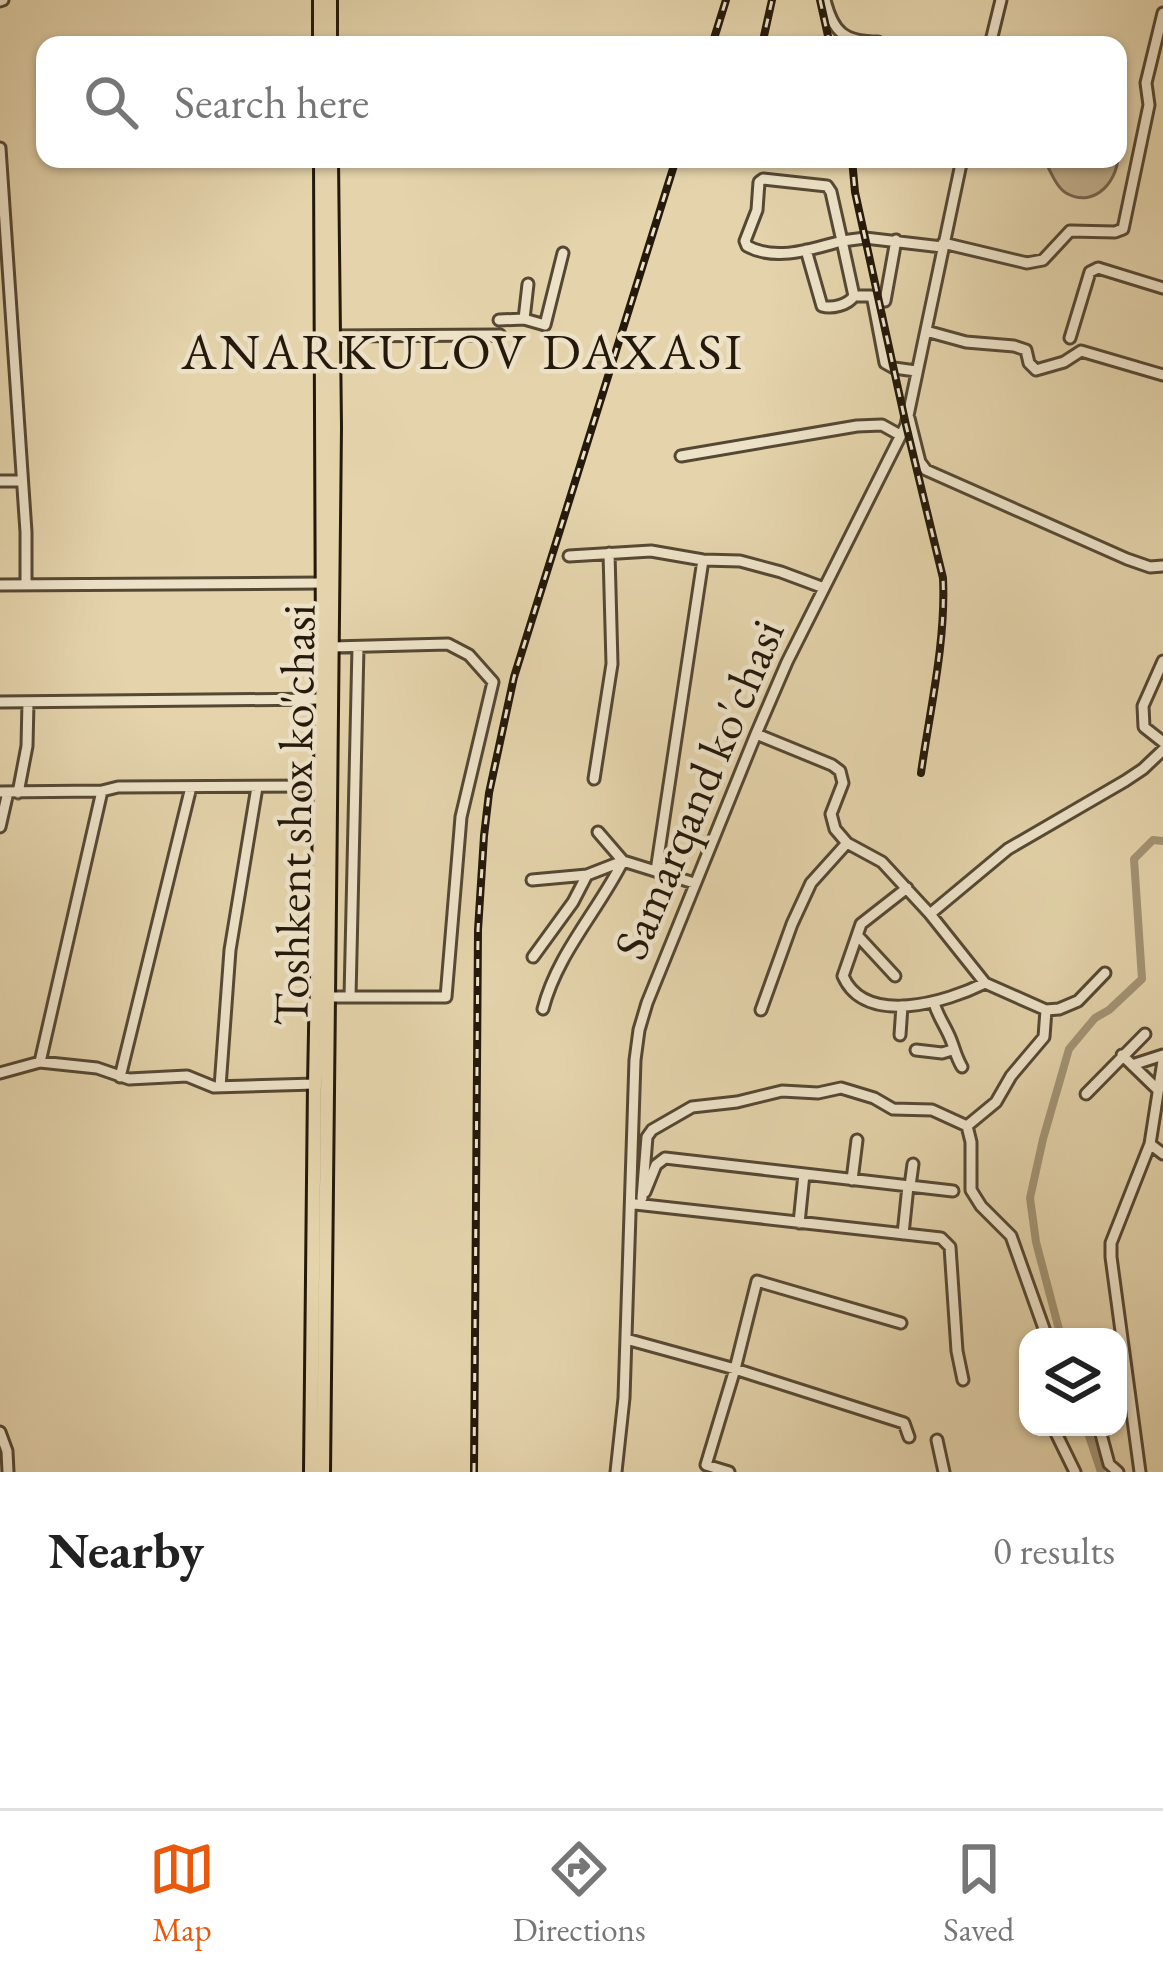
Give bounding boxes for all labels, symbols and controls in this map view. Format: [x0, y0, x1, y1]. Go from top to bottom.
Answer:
search box [36, 36, 1127, 168]
icon: search [78, 69, 144, 135]
text: Search here [174, 73, 369, 131]
district label: ANARKULOV DAXASI [180, 318, 745, 384]
street label: Toshkent shox ko'chasi [259, 604, 329, 1026]
street label: Samarqand ko'chasi [598, 610, 798, 968]
map controls [1019, 1328, 1127, 1436]
button: layers [1019, 1328, 1127, 1436]
text: Nearby [48, 1517, 204, 1583]
text: 0 results [993, 1525, 1115, 1576]
tab: Map [149, 1836, 215, 1951]
tab: Directions [513, 1836, 646, 1951]
tab: Saved [943, 1836, 1014, 1951]

